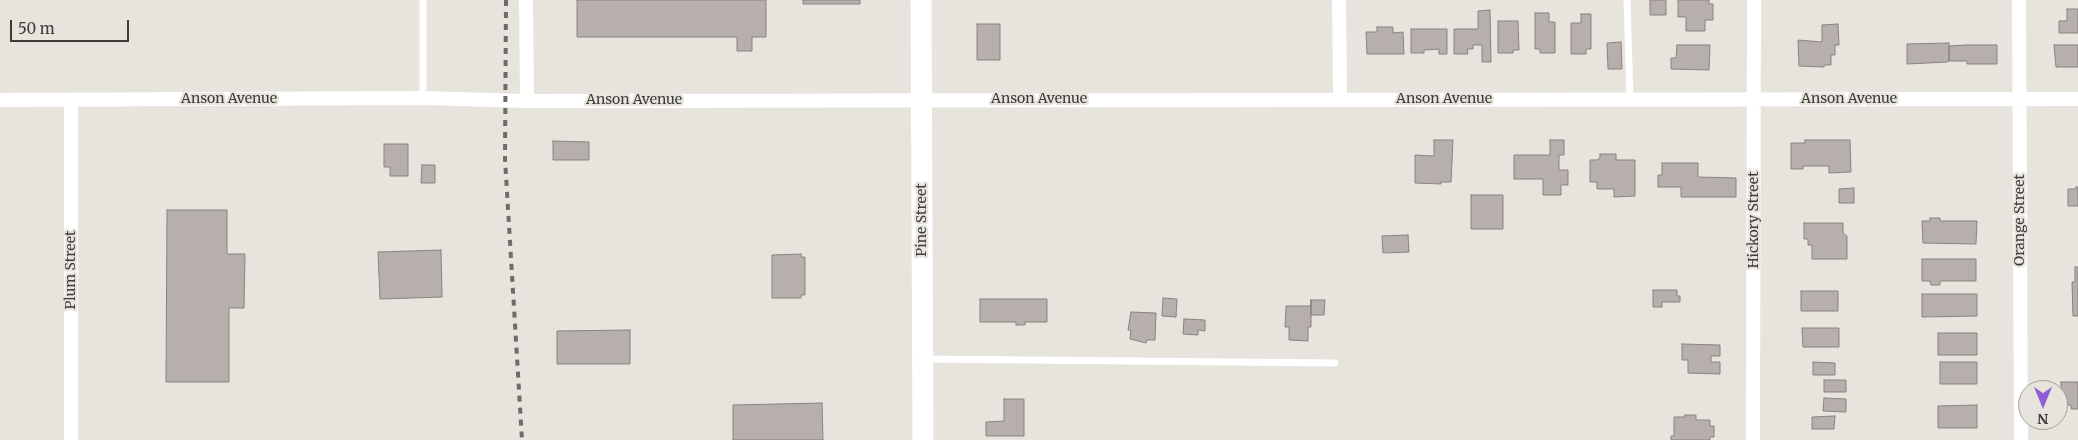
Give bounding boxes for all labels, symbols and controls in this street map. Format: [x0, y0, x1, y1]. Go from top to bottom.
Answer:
scale bar [12, 10, 131, 42]
text: 50 m [18, 19, 55, 38]
street label: Anson Avenue [181, 91, 277, 107]
street label: Anson Avenue [991, 91, 1087, 107]
street label: Anson Avenue [1396, 91, 1492, 107]
street label: Anson Avenue [1801, 91, 1897, 107]
street label: Anson Avenue [586, 92, 682, 108]
street label: Hickory Street [1746, 171, 1762, 269]
street label: Orange Street [2012, 174, 2028, 266]
street label: Pine Street [914, 183, 930, 257]
street label: Plum Street [63, 231, 79, 309]
north arrow [2018, 380, 2068, 430]
text: N [2037, 410, 2049, 428]

